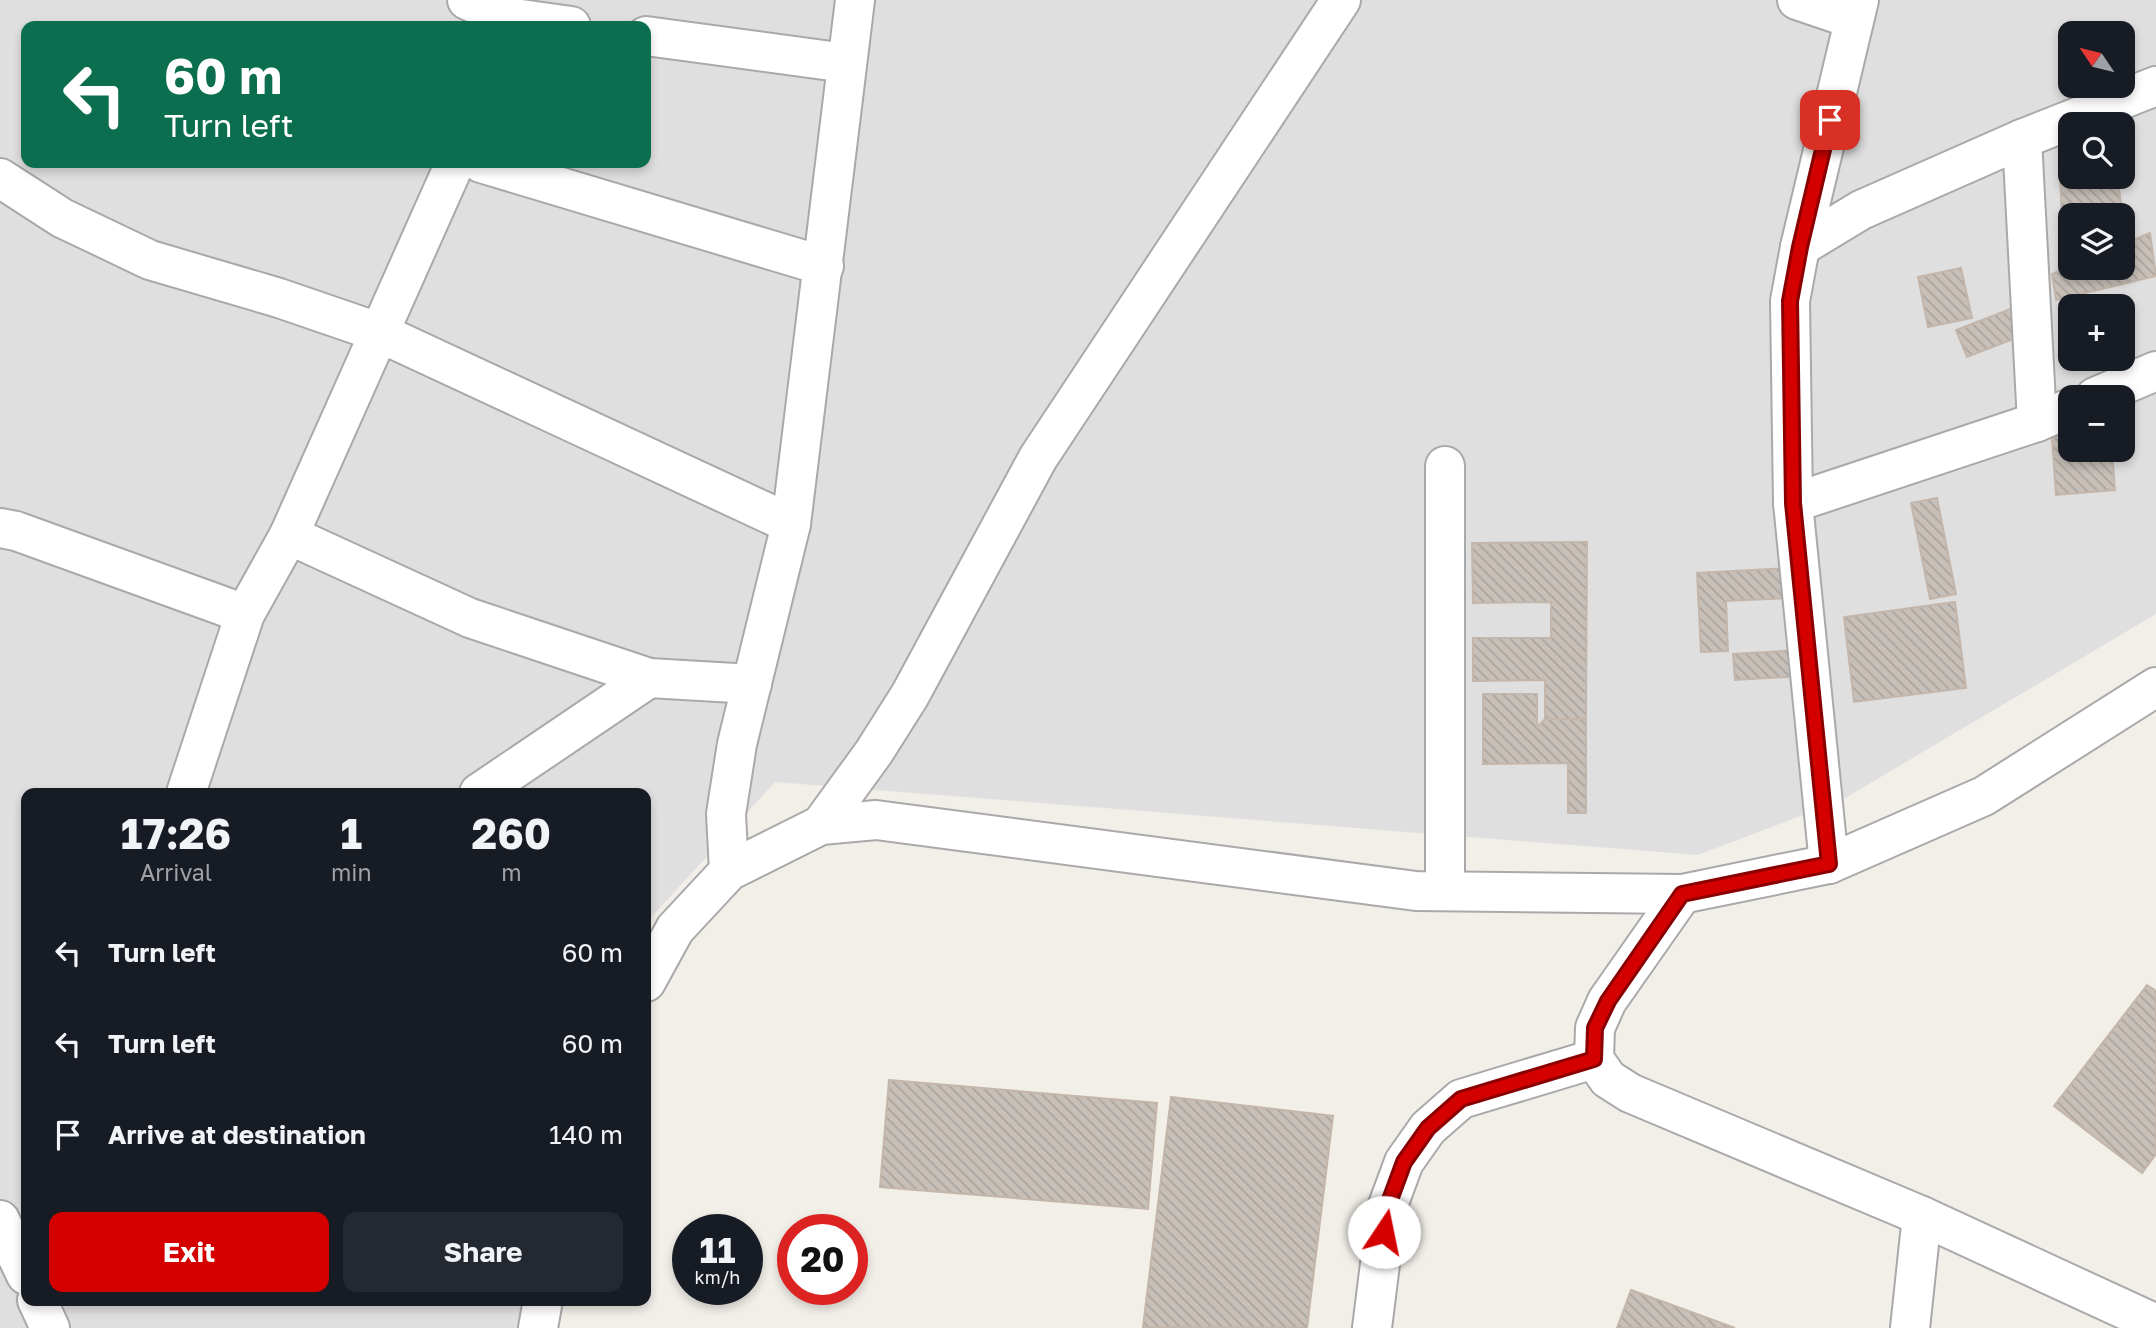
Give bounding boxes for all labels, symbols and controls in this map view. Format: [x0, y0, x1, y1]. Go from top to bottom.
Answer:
north arrow [2058, 21, 2135, 98]
map controls [2058, 21, 2135, 462]
text: 60 m [164, 46, 282, 105]
icon: left [49, 49, 140, 140]
pin [1800, 90, 1860, 150]
icon: arrive [1811, 101, 1849, 139]
text: Turn left [164, 106, 293, 144]
button: search [2058, 112, 2135, 189]
button: layers [2058, 203, 2135, 280]
button: + [2058, 294, 2135, 371]
button: − [2058, 385, 2135, 462]
text: 17:26 [121, 808, 231, 858]
text: 1 [341, 808, 362, 858]
text: 260 [472, 808, 551, 858]
text: Arrival [140, 858, 212, 886]
text: min [331, 858, 372, 886]
text: m [501, 858, 521, 886]
icon: left [49, 934, 87, 972]
text: Turn left [108, 937, 216, 968]
text: 60 m [562, 937, 623, 968]
icon: left [49, 1025, 87, 1063]
text: Turn left [108, 1028, 216, 1059]
text: 60 m [562, 1028, 623, 1059]
icon: arrive [49, 1116, 87, 1154]
text: Arrive at destination [108, 1119, 366, 1150]
text: 140 m [549, 1119, 623, 1150]
position arrow [1347, 1195, 1421, 1269]
button: Exit [49, 1212, 329, 1292]
button: Share [343, 1212, 623, 1292]
speed limit sign: 20 [777, 1214, 868, 1305]
text: 11 [699, 1229, 736, 1271]
text: km/h [695, 1266, 740, 1288]

